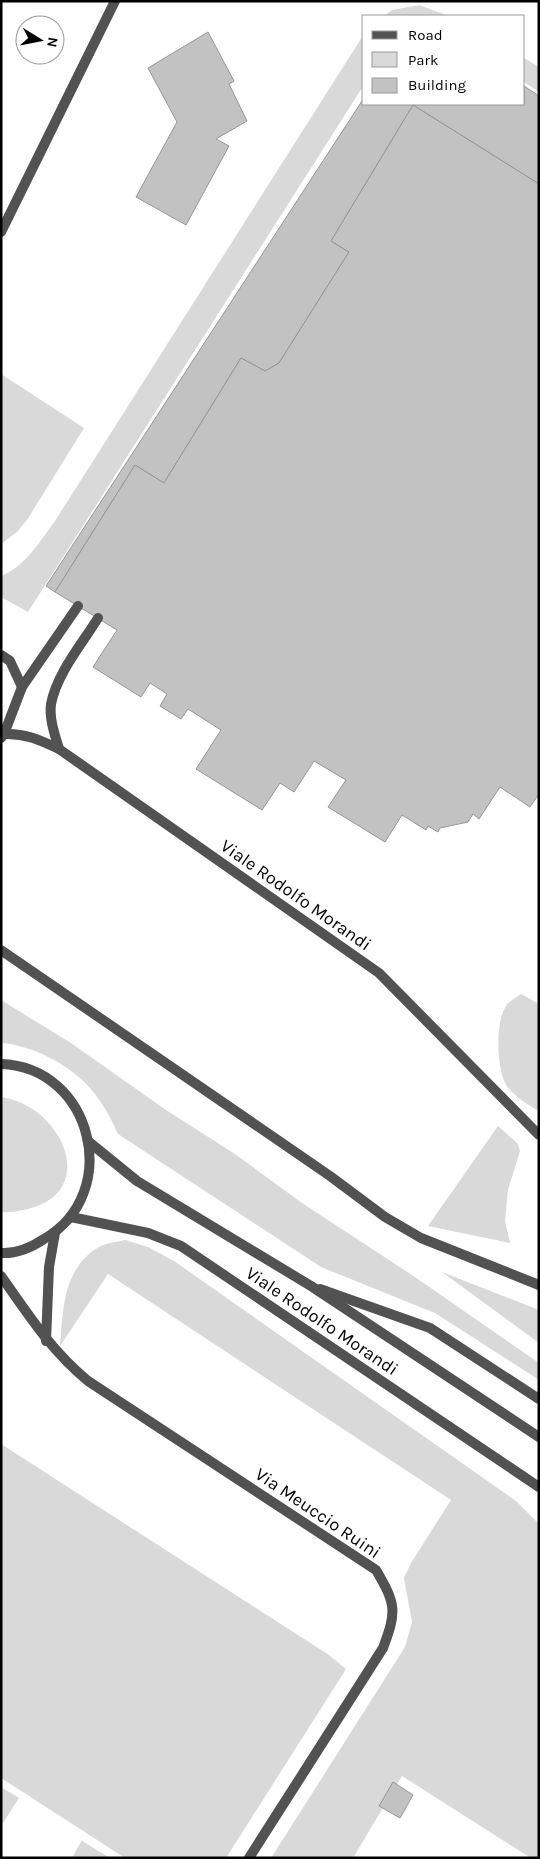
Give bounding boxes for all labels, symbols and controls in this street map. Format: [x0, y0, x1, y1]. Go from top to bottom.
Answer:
north arrow [15, 15, 65, 65]
legend [362, 15, 525, 105]
text: Road [408, 26, 443, 44]
text: N [43, 36, 62, 49]
text: Park [408, 51, 438, 69]
text: Building [408, 76, 466, 94]
street label: Viale Rodolfo Morandi [216, 835, 376, 955]
street label: Viale Rodolfo Morandi [242, 1262, 402, 1380]
street label: Via Meuccio Ruini [251, 1463, 385, 1563]

